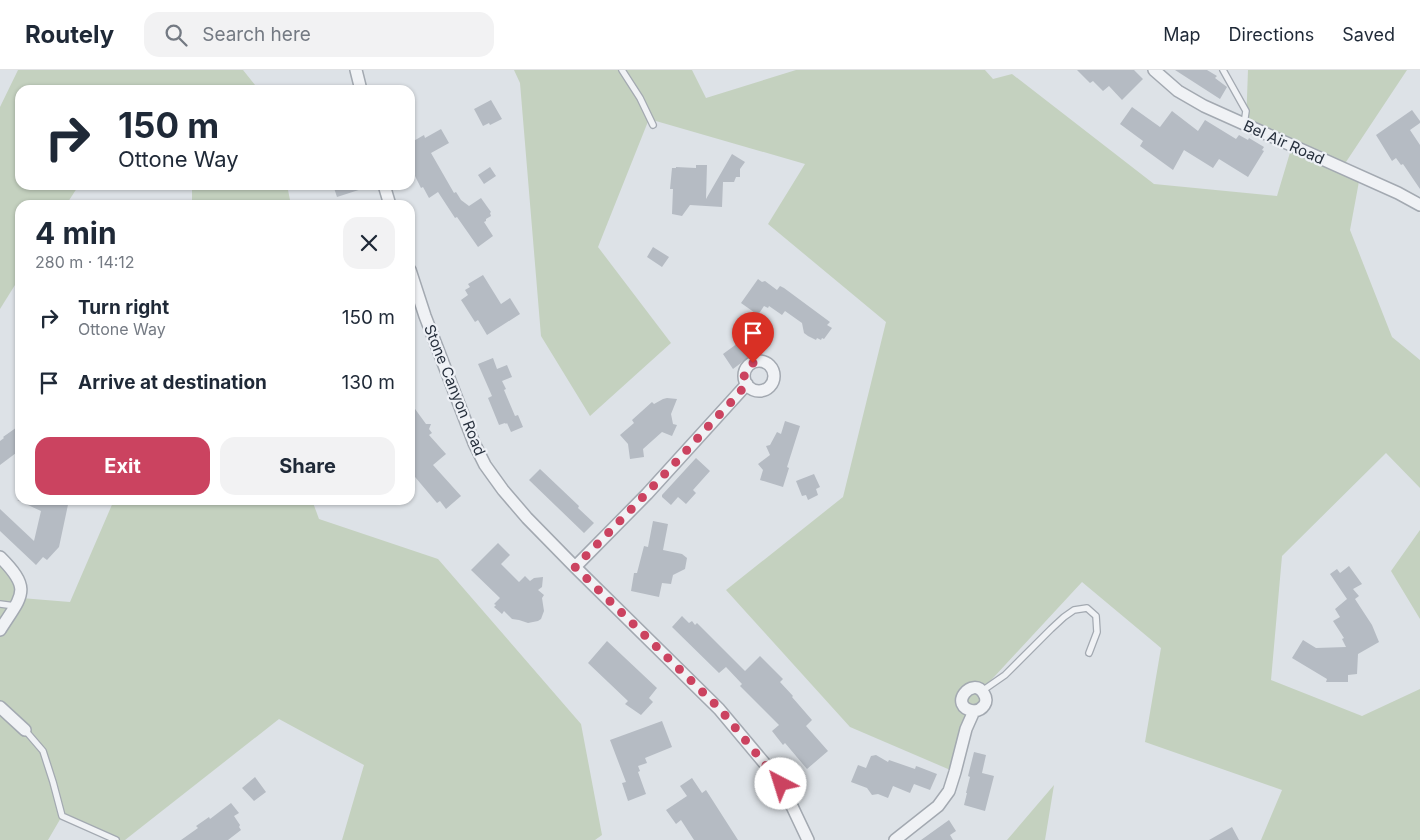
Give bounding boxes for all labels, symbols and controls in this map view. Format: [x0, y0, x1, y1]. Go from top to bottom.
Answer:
search box [144, 12, 494, 57]
text: Routely [25, 20, 114, 49]
icon: search [162, 21, 190, 49]
text: Search here [202, 23, 311, 46]
text: Map [1163, 24, 1201, 45]
text: Directions [1229, 24, 1314, 45]
text: Saved [1342, 24, 1395, 45]
text: 150 m [118, 104, 219, 146]
icon: right [35, 105, 100, 170]
street label: Bel Air Road [1241, 116, 1327, 168]
text: Ottone Way [118, 146, 239, 172]
text: 4 min [35, 215, 117, 251]
button: close [343, 217, 395, 269]
text: 280 m · 14:12 [35, 252, 135, 272]
text: Turn right [78, 296, 169, 319]
icon: right [35, 304, 63, 332]
text: 150 m [342, 306, 395, 329]
pin [732, 312, 774, 363]
text: Ottone Way [78, 319, 166, 339]
icon: arrive [739, 319, 767, 347]
street label: Stone Canyon Road [420, 322, 490, 458]
icon: arrive [35, 369, 63, 397]
text: Arrive at destination [78, 371, 267, 394]
text: 130 m [342, 371, 395, 394]
button: Exit [35, 437, 210, 495]
button: Share [220, 437, 395, 495]
position arrow [754, 757, 806, 809]

